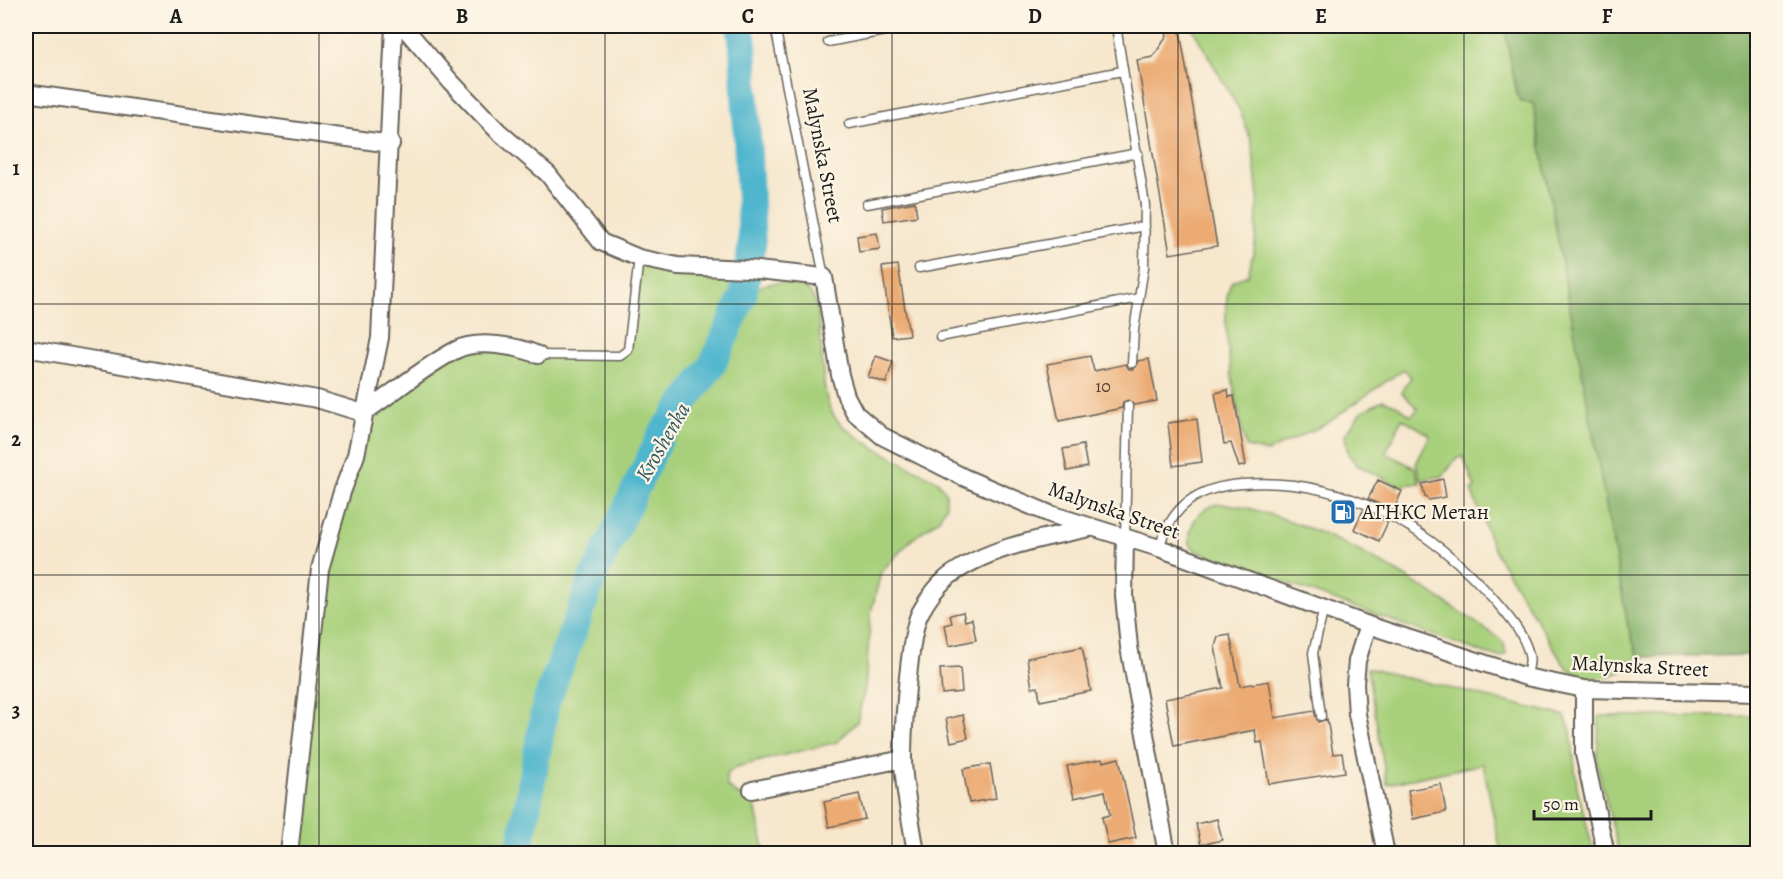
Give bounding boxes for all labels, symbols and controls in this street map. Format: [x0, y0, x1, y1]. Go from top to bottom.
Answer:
text: A [169, 3, 183, 30]
text: B [456, 3, 468, 30]
text: C [742, 3, 754, 30]
text: D [1028, 3, 1042, 30]
text: E [1315, 3, 1327, 30]
text: F [1602, 3, 1613, 30]
street label: Malynska Street [796, 85, 850, 225]
text: 1 [12, 155, 20, 182]
house number: 10 [1095, 374, 1111, 398]
water label: Kroshenka [628, 397, 698, 487]
text: 2 [11, 426, 21, 453]
street label: Malynska Street [1044, 474, 1184, 546]
fuel station icon: АГНКС Метан [1328, 497, 1358, 527]
place label: АГНКС Метан [1361, 498, 1489, 526]
street label: Malynska Street [1571, 648, 1709, 684]
text: 3 [12, 697, 20, 724]
scale bar [1534, 783, 1651, 821]
text: 50 m [1543, 792, 1579, 816]

